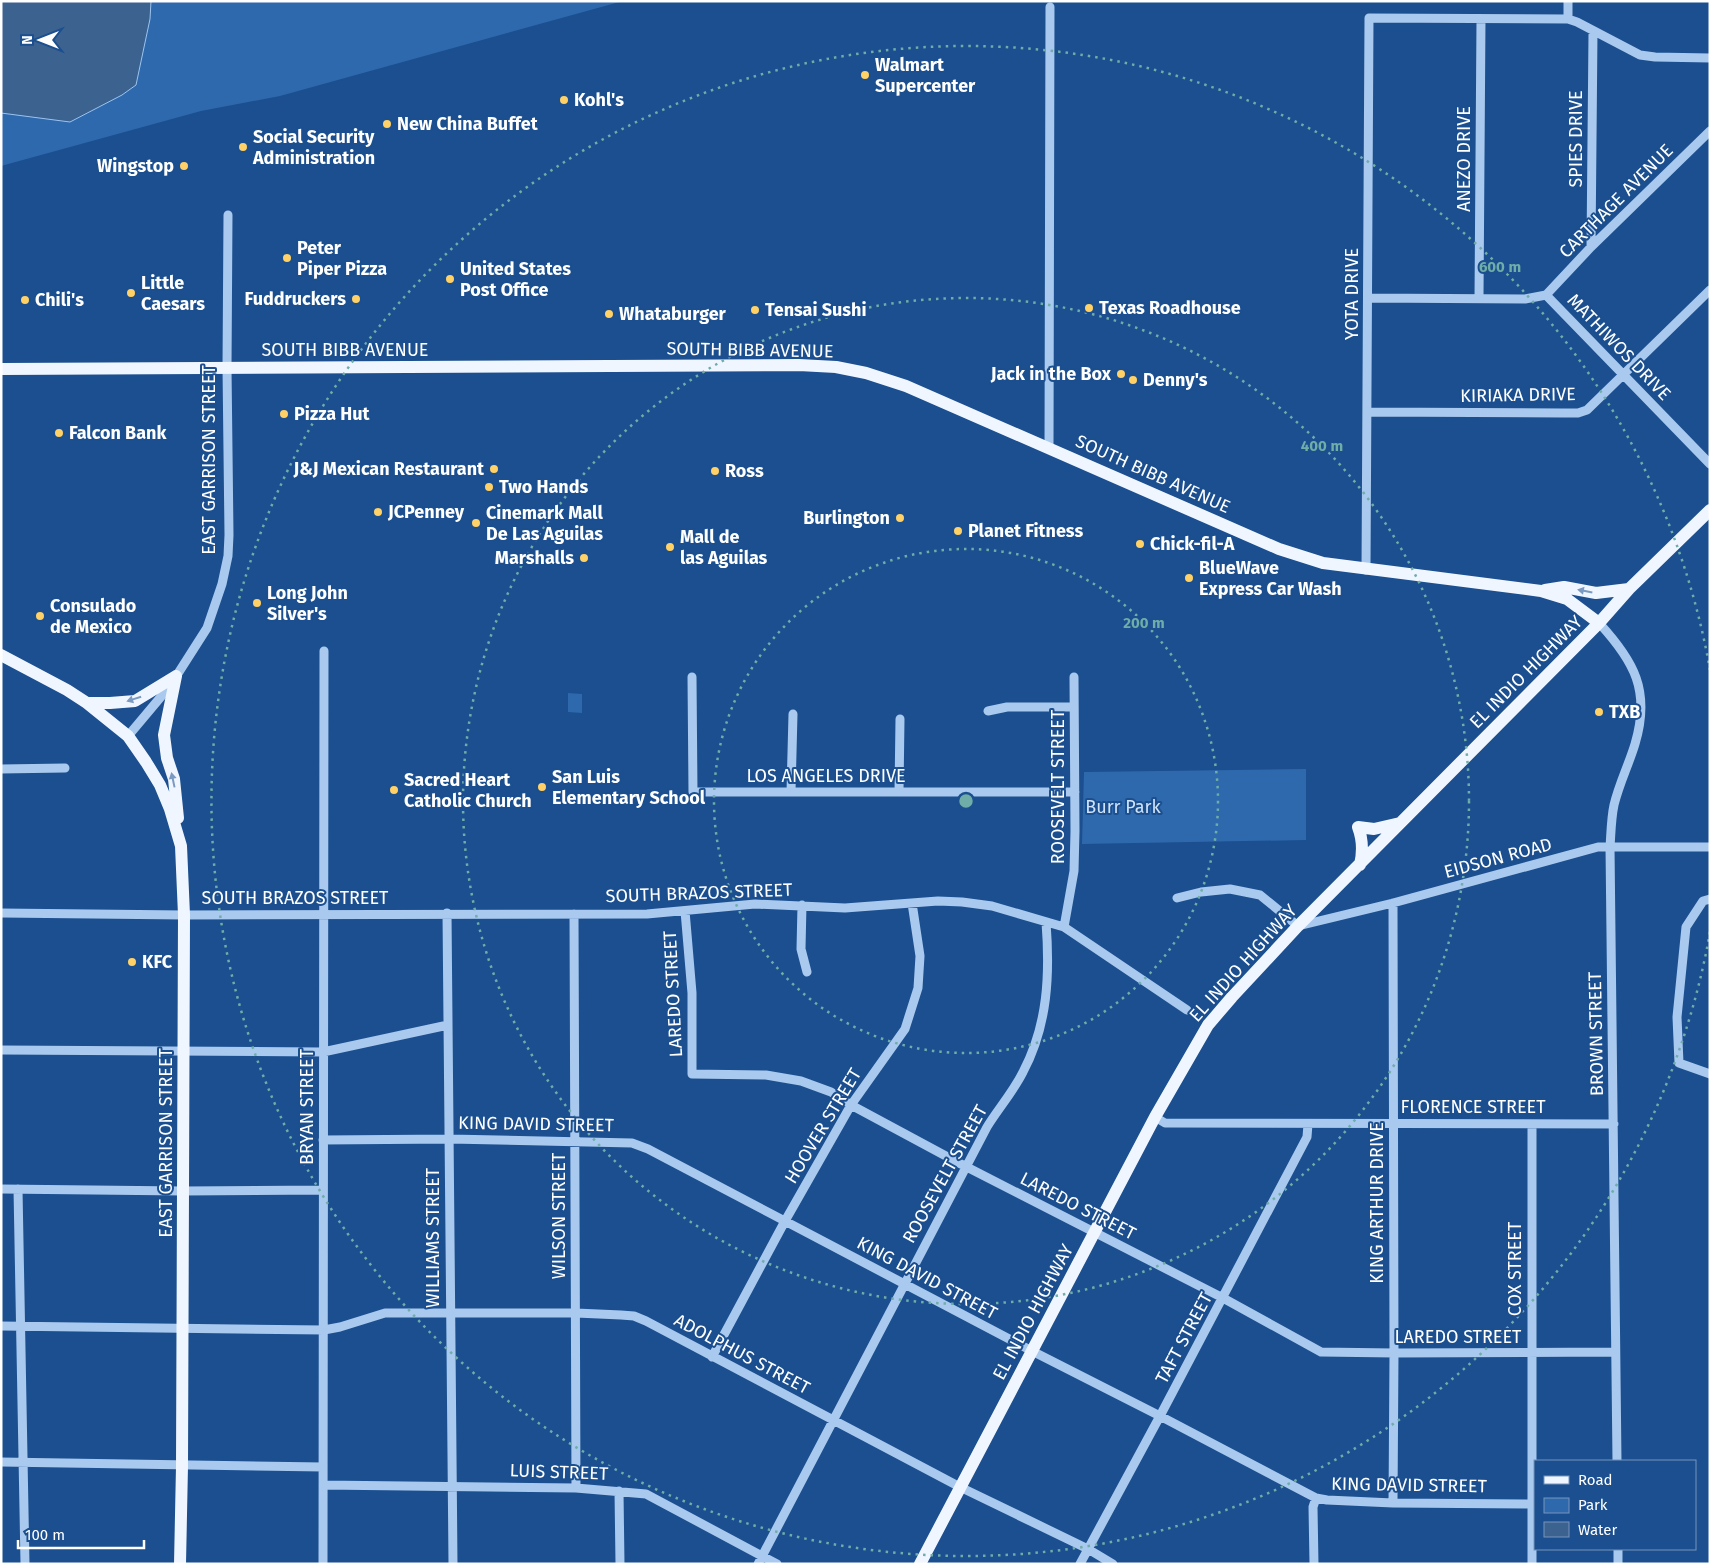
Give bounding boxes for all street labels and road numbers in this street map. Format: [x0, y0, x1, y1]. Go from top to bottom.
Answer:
street label: SPIES DRIVE [1565, 90, 1587, 188]
street label: ANEZO DRIVE [1453, 106, 1475, 212]
street label: CARTHAGE AVENUE [1555, 140, 1677, 262]
street label: YOTA DRIVE [1341, 248, 1363, 340]
street label: MATHIWOS DRIVE [1563, 289, 1675, 405]
street label: SOUTH BIBB AVENUE [666, 338, 834, 362]
street label: SOUTH BIBB AVENUE [262, 339, 428, 361]
street label: EAST GARRISON STREET [198, 364, 220, 555]
street label: KIRIAKA DRIVE [1460, 383, 1576, 407]
street label: SOUTH BIBB AVENUE [1072, 430, 1234, 518]
street label: EL INDIO HIGHWAY [1465, 611, 1587, 733]
street label: ROOSEVELT STREET [1047, 709, 1069, 864]
street label: LOS ANGELES DRIVE [746, 765, 906, 787]
street label: EIDSON ROAD [1442, 833, 1554, 883]
street label: SOUTH BRAZOS STREET [605, 879, 793, 907]
street label: SOUTH BRAZOS STREET [202, 887, 389, 909]
street label: EL INDIO HIGHWAY [1184, 900, 1302, 1026]
street label: LAREDO STREET [659, 929, 687, 1058]
street label: BROWN STREET [1584, 971, 1608, 1096]
street label: EAST GARRISON STREET [155, 1047, 177, 1238]
street label: BRYAN STREET [296, 1048, 318, 1165]
street label: HOOVER STREET [780, 1064, 866, 1188]
street label: FLORENCE STREET [1401, 1096, 1546, 1118]
street label: ROOSEVELT STREET [898, 1101, 992, 1247]
street label: KING DAVID STREET [458, 1112, 615, 1136]
street label: KING ARTHUR DRIVE [1366, 1122, 1388, 1284]
street label: WILSON STREET [548, 1152, 570, 1279]
street label: WILLIAMS STREET [422, 1167, 444, 1308]
street label: LAREDO STREET [1017, 1167, 1140, 1245]
street label: COX STREET [1504, 1221, 1526, 1316]
street label: KING DAVID STREET [853, 1232, 1001, 1325]
street label: EL INDIO HIGHWAY [988, 1240, 1078, 1384]
street label: TAFT STREET [1151, 1288, 1217, 1387]
street label: ADOLPHUS STREET [670, 1309, 814, 1399]
street label: LAREDO STREET [1395, 1326, 1522, 1348]
street label: LUIS STREET [509, 1459, 609, 1485]
street label: KING DAVID STREET [1331, 1473, 1488, 1497]

